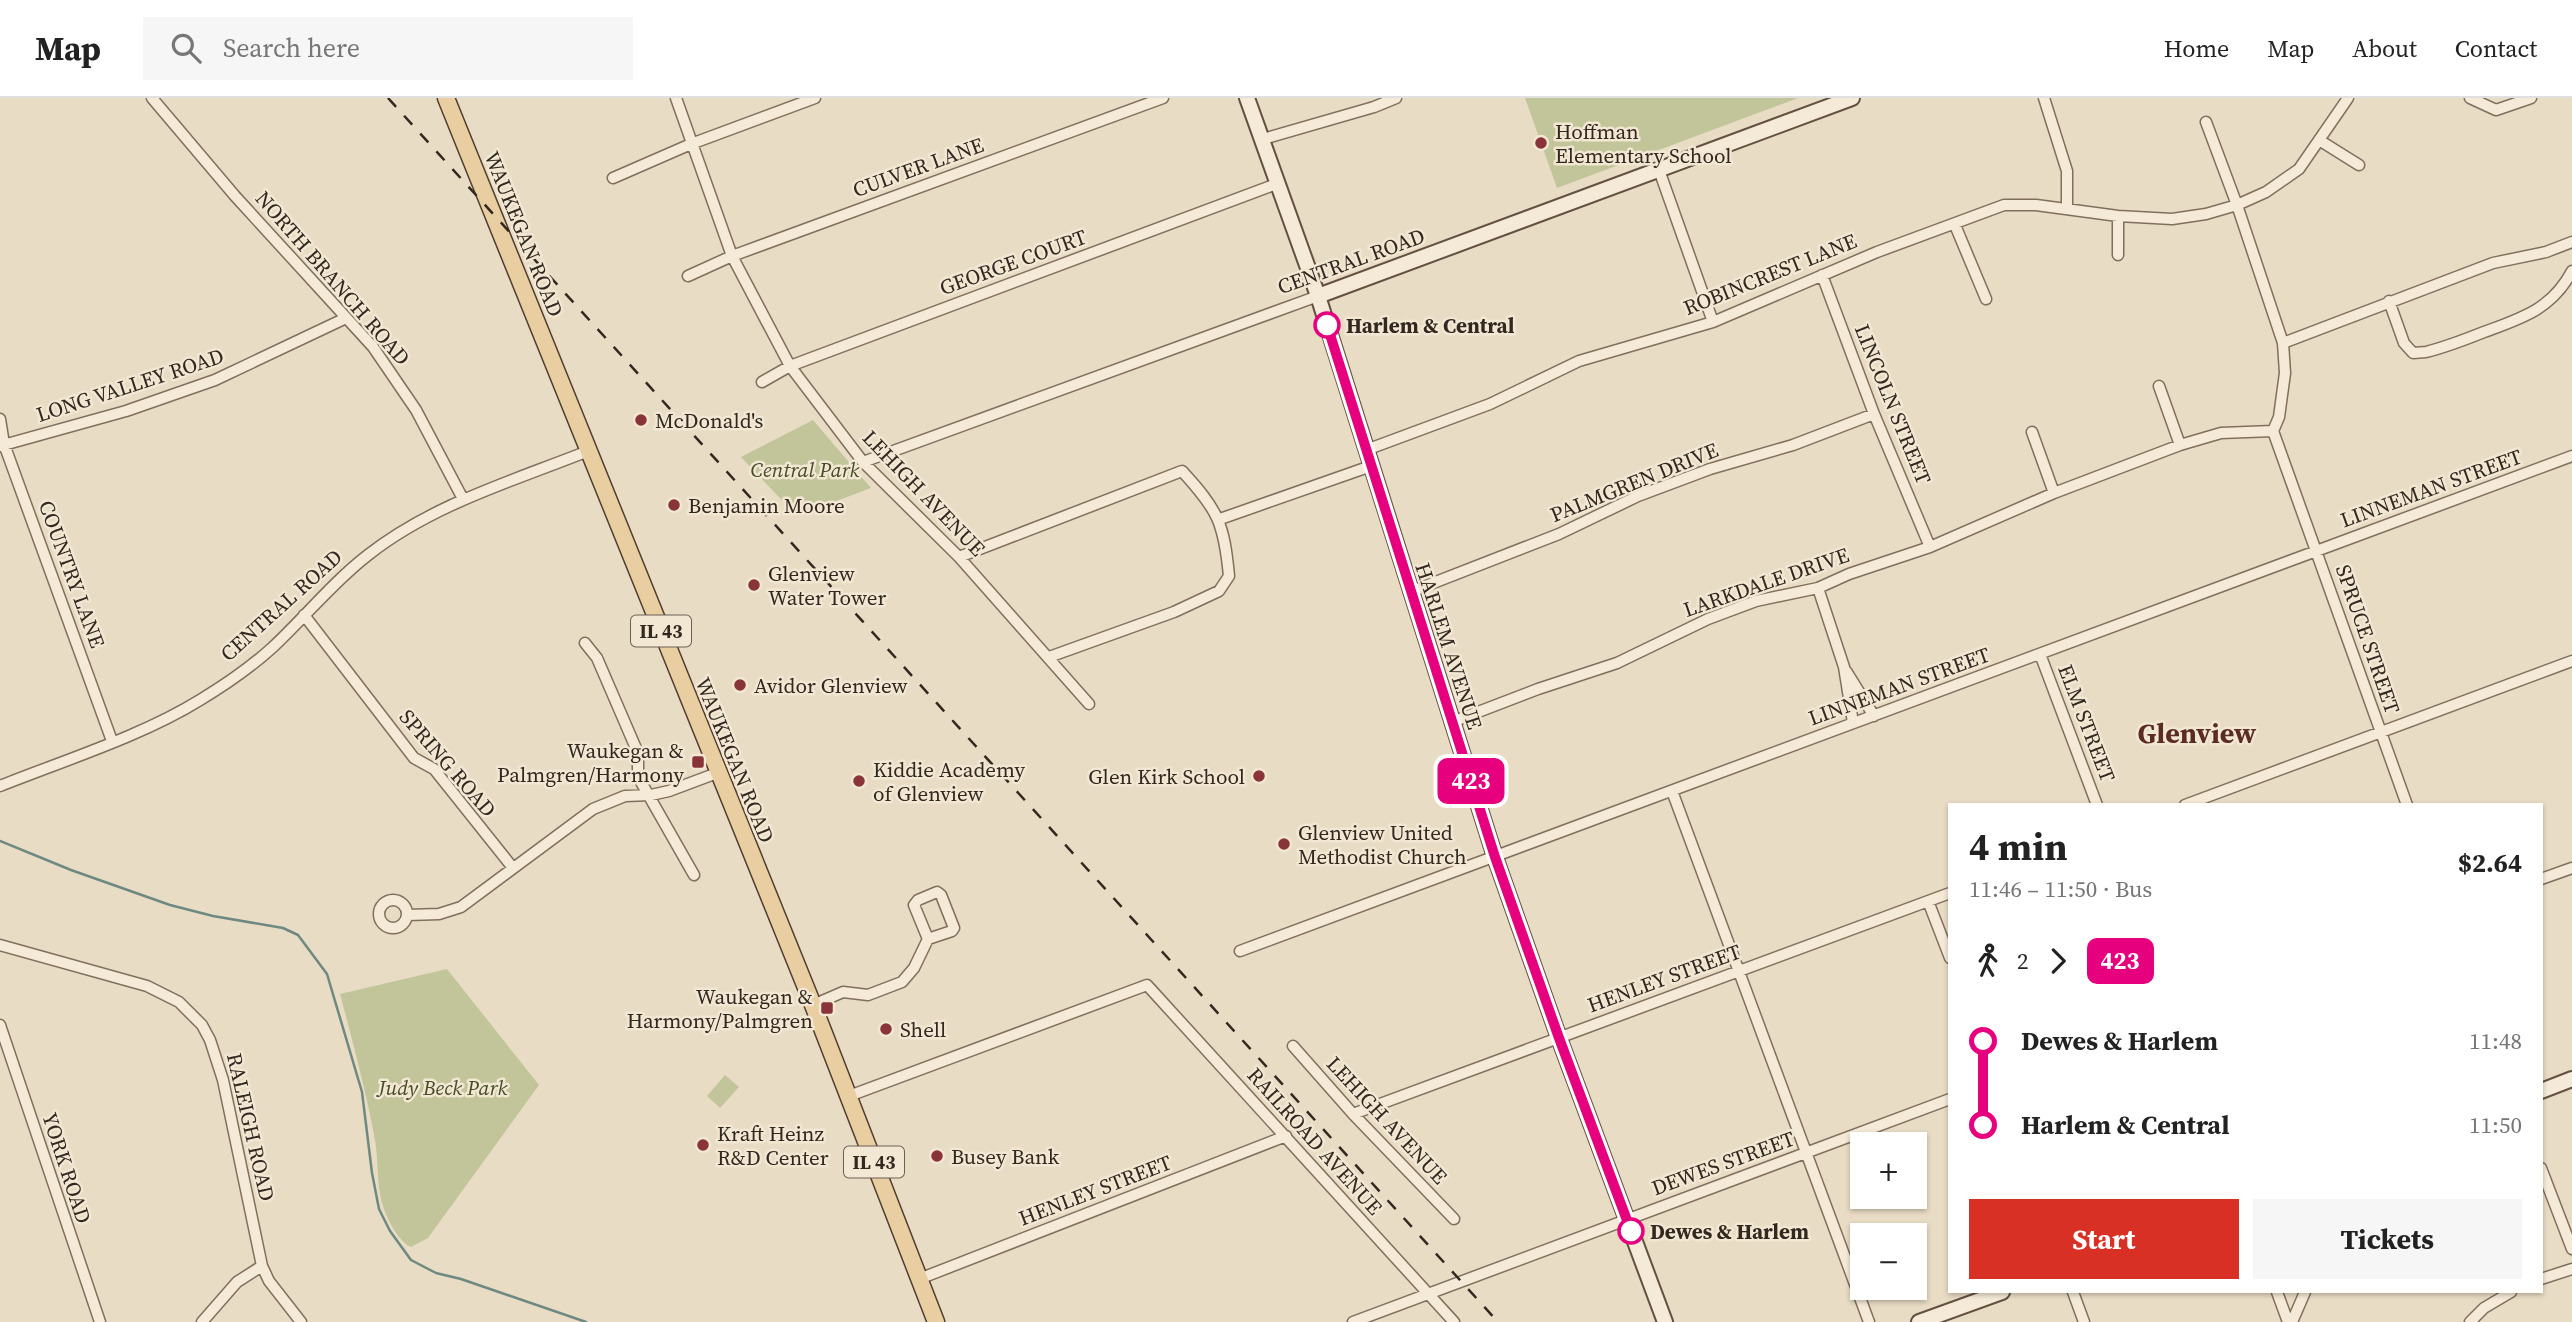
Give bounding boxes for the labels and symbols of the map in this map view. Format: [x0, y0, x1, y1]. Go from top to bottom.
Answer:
place label: Hoffman Elementary School [1555, 117, 1732, 170]
street label: CULVER LANE [848, 130, 988, 204]
marker: Hoffman Elementary School [1533, 135, 1549, 151]
street label: WAUKEGAN ROAD [478, 147, 570, 321]
street label: NORTH BRANCH ROAD [249, 185, 417, 371]
street label: CENTRAL ROAD [1273, 221, 1429, 301]
street label: GEORGE COURT [936, 222, 1091, 302]
street label: ROBINCREST LANE [1679, 226, 1861, 322]
place label: Harlem & Central [1346, 311, 1515, 340]
marker: Harlem & Central [1314, 312, 1340, 338]
street label: LINCOLN STREET [1848, 320, 1938, 489]
street label: LONG VALLEY ROAD [33, 341, 227, 429]
place label: McDonald's [655, 406, 763, 435]
marker: McDonald's [633, 412, 649, 428]
street label: LEHIGH AVENUE [856, 424, 992, 562]
street label: PALMGREN DRIVE [1546, 435, 1722, 529]
street label: LINNEMAN STREET [2336, 442, 2526, 534]
park label: Central Park [750, 455, 860, 484]
place label: Benjamin Moore [688, 491, 845, 520]
street label: COUNTRY LANE [32, 496, 112, 652]
marker: Benjamin Moore [666, 497, 682, 513]
street label: LARKDALE DRIVE [1679, 540, 1853, 624]
street label: CENTRAL ROAD [214, 542, 348, 668]
place label: Glenview Water Tower [768, 559, 886, 612]
street label: HARLEM AVENUE [1408, 559, 1490, 733]
street label: SPRUCE STREET [2329, 560, 2407, 718]
marker: Glenview Water Tower [746, 577, 762, 593]
road number: IL 43 [631, 616, 691, 646]
street label: LINNEMAN STREET [1804, 640, 1994, 732]
street label: ELM STREET [2051, 660, 2123, 786]
place label: Avidor Glenview [754, 671, 908, 700]
street label: WAUKEGAN ROAD [689, 673, 781, 847]
marker: Avidor Glenview [732, 677, 748, 693]
street label: SPRING ROAD [393, 703, 503, 823]
district label: Glenview [2138, 714, 2256, 752]
place label: Waukegan & Palmgren/Harmony [497, 736, 684, 789]
marker: Waukegan & Palmgren/Harmony [690, 754, 706, 770]
place label: Kiddie Academy of Glenview [873, 755, 1025, 808]
line badge: 423 [1431, 758, 1511, 804]
place label: Glen Kirk School [1088, 762, 1245, 791]
marker: Glen Kirk School [1251, 768, 1267, 784]
marker: Kiddie Academy of Glenview [851, 773, 867, 789]
place label: Glenview United Methodist Church [1298, 818, 1467, 871]
marker: Glenview United Methodist Church [1276, 836, 1292, 852]
street label: HENLEY STREET [1583, 937, 1745, 1019]
place label: Waukegan & Harmony/Palmgren [627, 982, 813, 1035]
marker: Waukegan & Harmony/Palmgren [819, 1000, 835, 1016]
place label: Shell [900, 1015, 946, 1044]
marker: Shell [878, 1021, 894, 1037]
street label: RALEIGH ROAD [220, 1050, 282, 1204]
street label: LEHIGH AVENUE [1320, 1050, 1454, 1190]
street label: RAILROAD AVENUE [1241, 1061, 1389, 1221]
park label: Judy Beck Park [376, 1073, 507, 1102]
street label: YORK ROAD [35, 1109, 99, 1227]
place label: Kraft Heinz R&D Center [717, 1119, 829, 1172]
street label: DEWES STREET [1648, 1124, 1799, 1202]
marker: Kraft Heinz R&D Center [695, 1137, 711, 1153]
place label: Busey Bank [951, 1142, 1060, 1171]
road number: IL 43 [844, 1146, 904, 1178]
street label: HENLEY STREET [1014, 1147, 1176, 1232]
marker: Busey Bank [929, 1148, 945, 1164]
place label: Dewes & Harlem [1650, 1217, 1809, 1246]
marker: Dewes & Harlem [1618, 1218, 1644, 1244]

